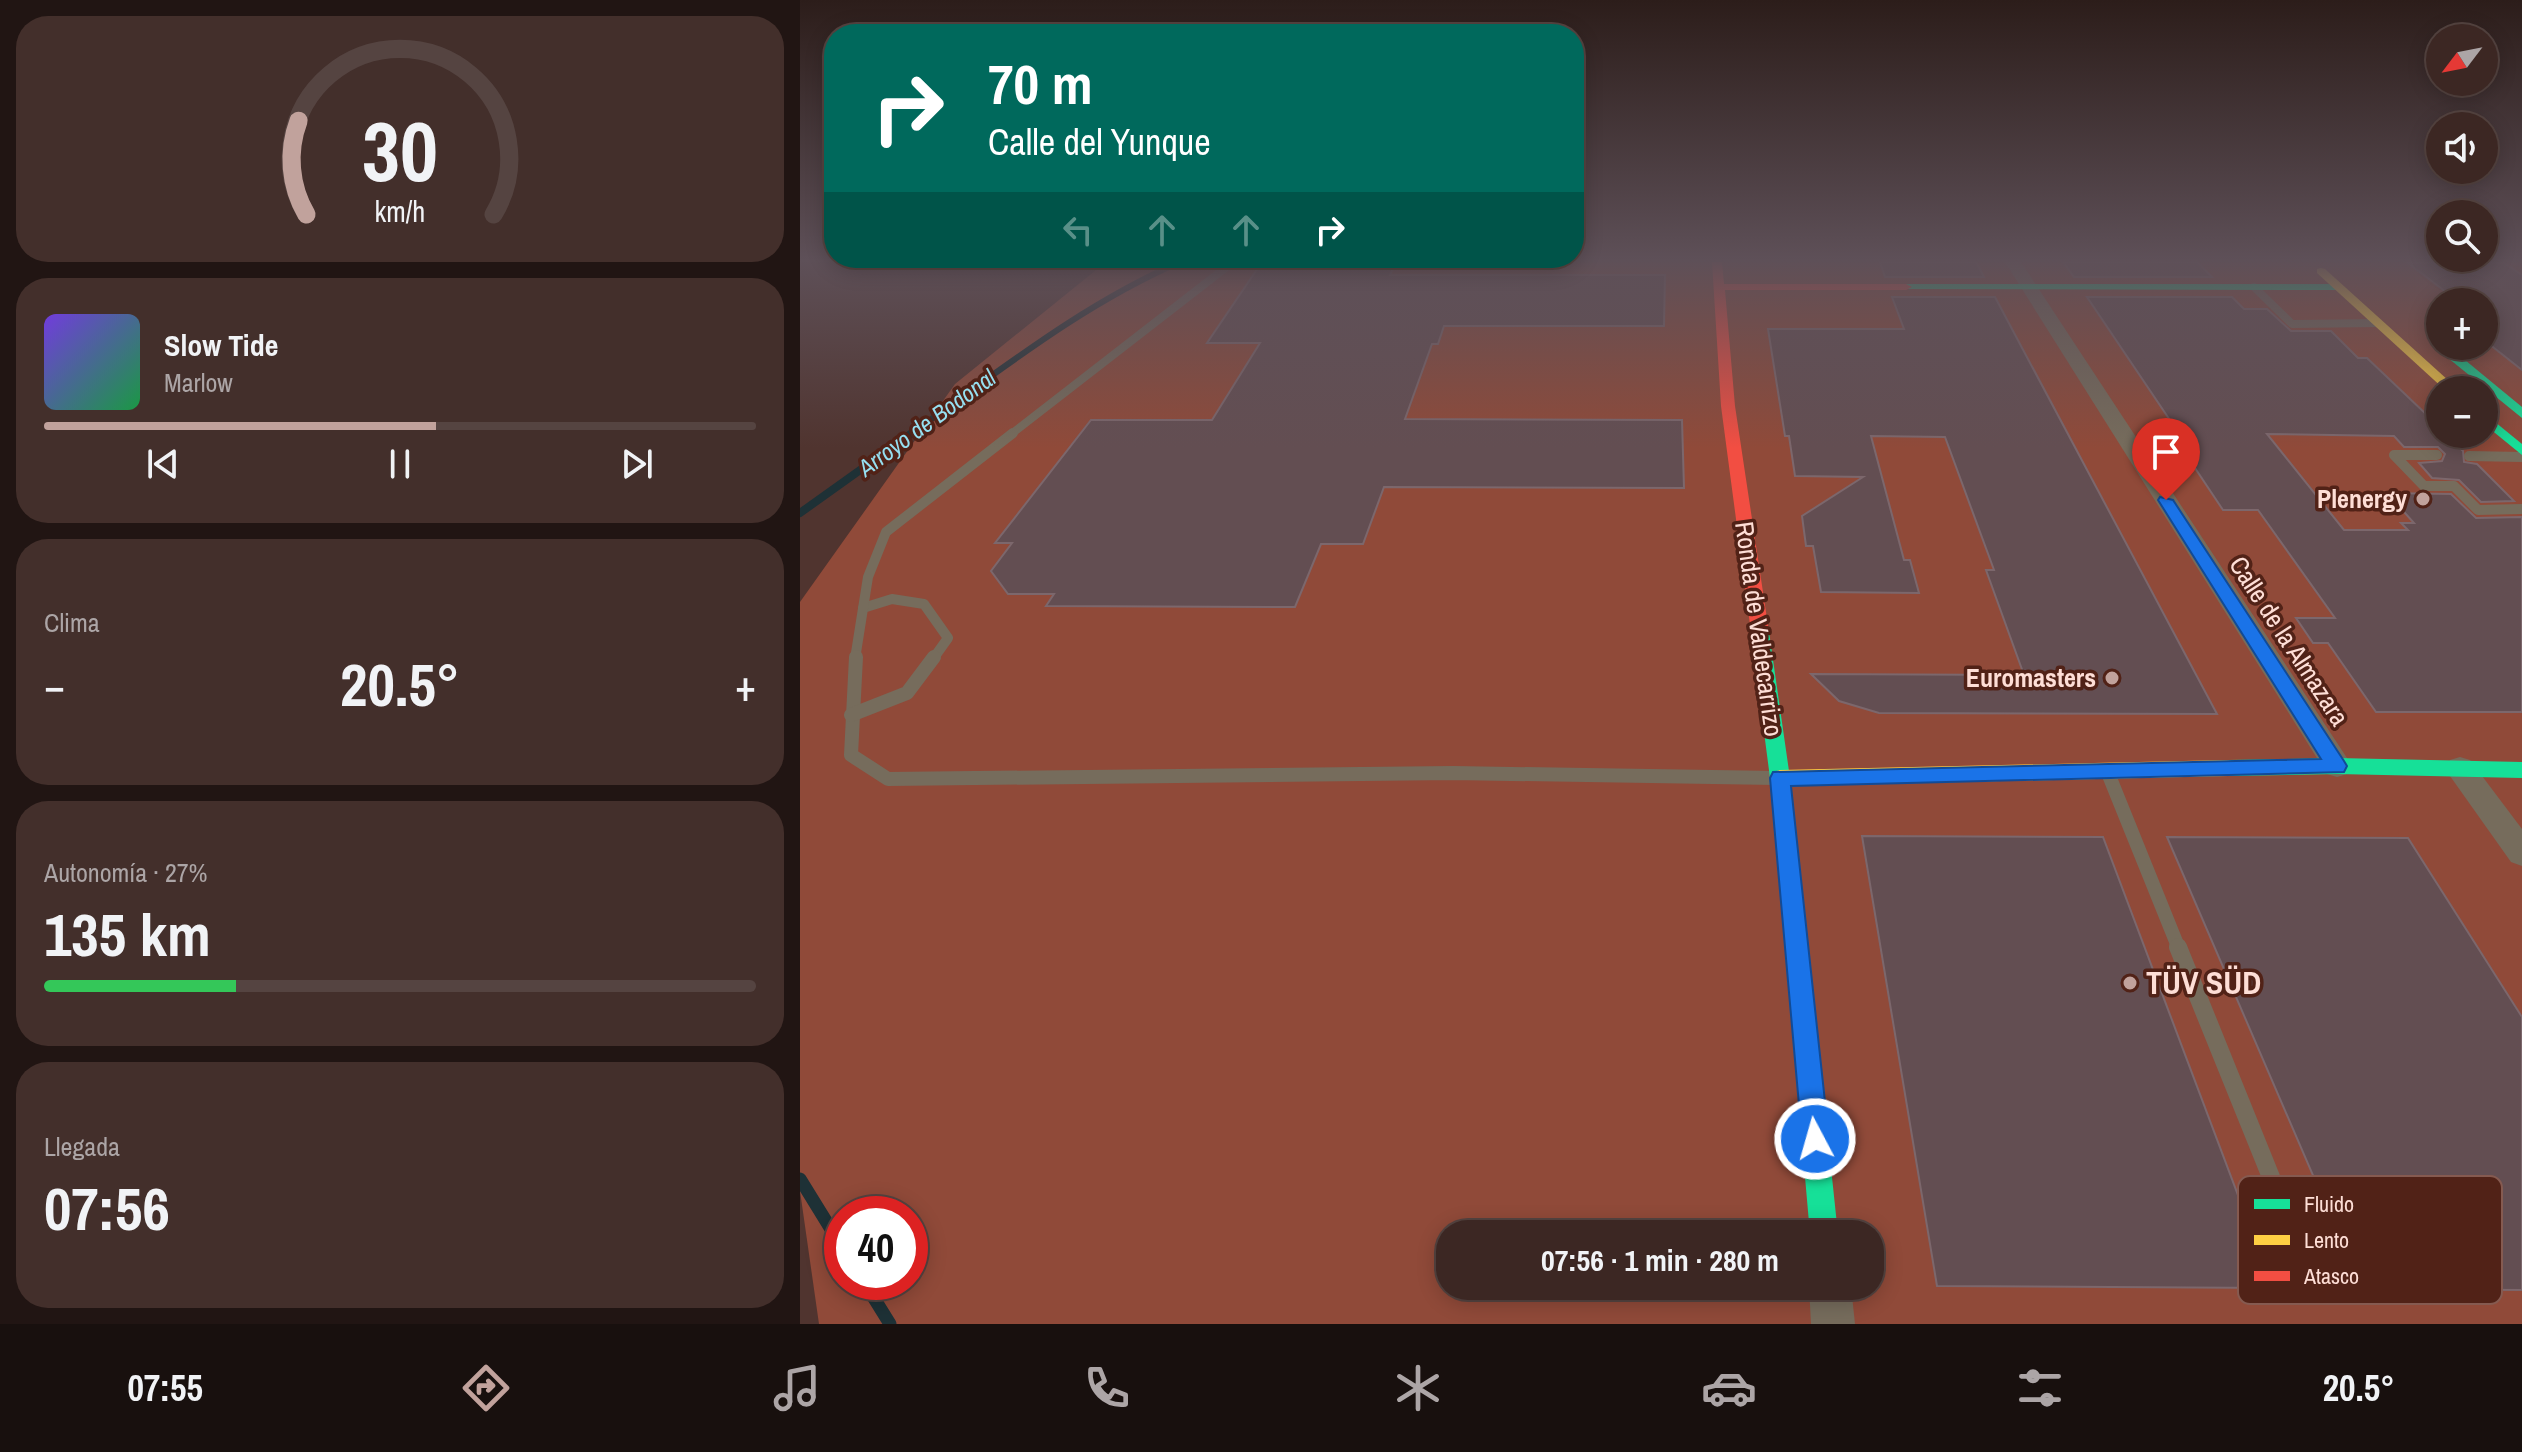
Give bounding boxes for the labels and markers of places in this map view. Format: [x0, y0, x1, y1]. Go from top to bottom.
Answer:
pin [2132, 418, 2200, 500]
place label: Plenergy [2317, 481, 2407, 516]
marker: Plenergy [2414, 490, 2432, 508]
place label: Euromasters [1966, 660, 2096, 695]
marker: Euromasters [2103, 669, 2121, 687]
place label: TÜV SÜD [2146, 961, 2261, 1004]
marker: TÜV SÜD [2121, 974, 2139, 992]

